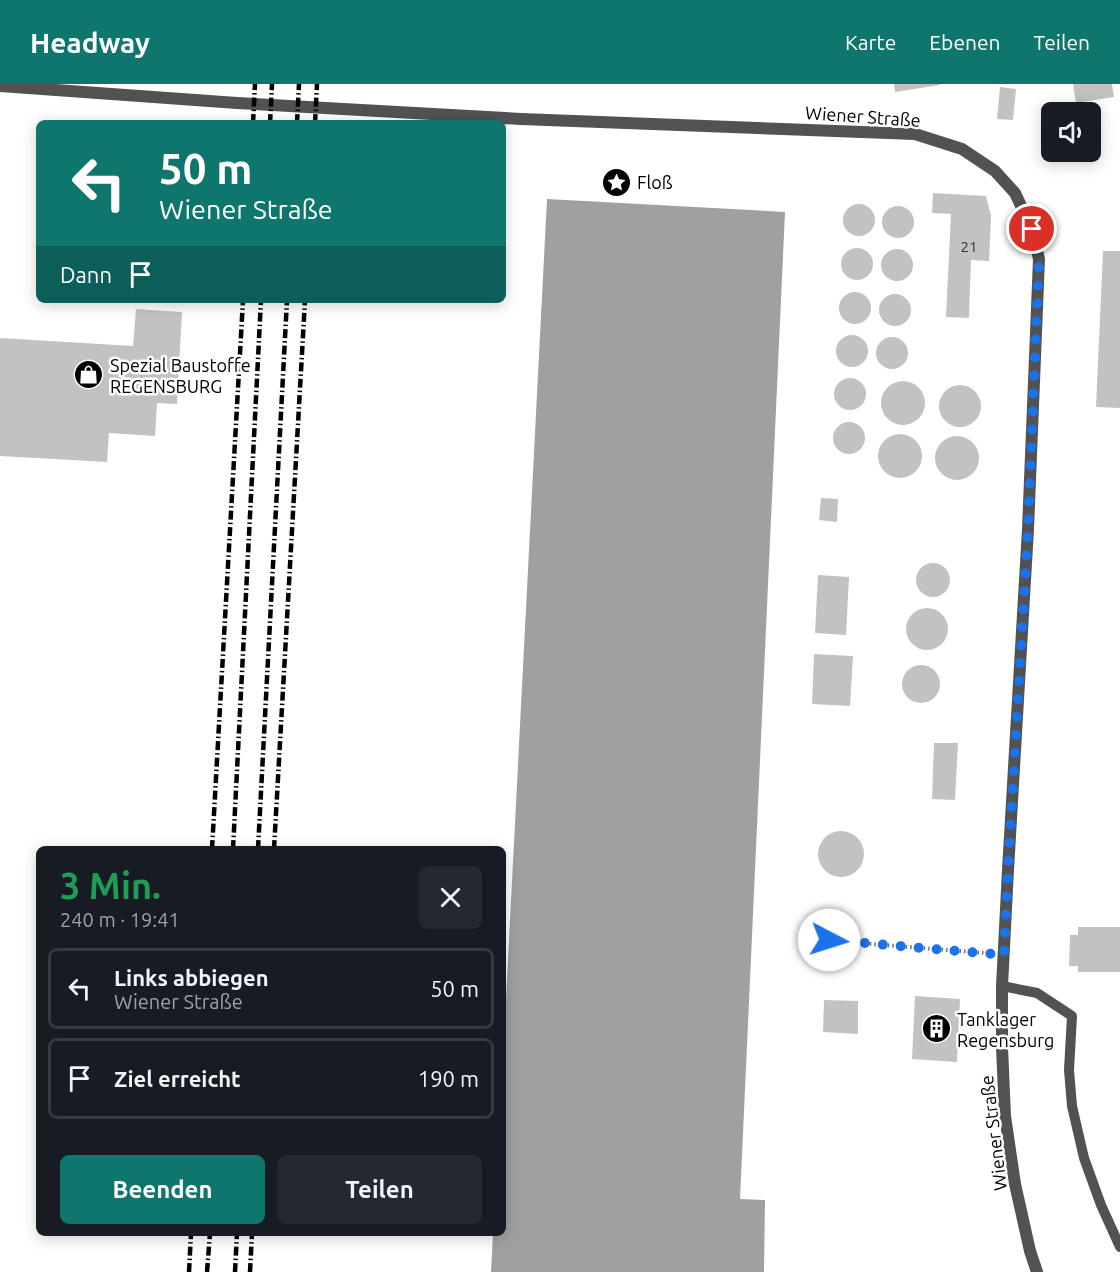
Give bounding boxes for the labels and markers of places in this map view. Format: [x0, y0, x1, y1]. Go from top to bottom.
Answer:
place icon: Floß [600, 166, 632, 198]
place label: Floß [637, 172, 673, 192]
pin [1006, 203, 1057, 254]
place label: Spezial Baustoffe REGENSBURG [110, 355, 251, 396]
shop icon: Spezial Baustoffe REGENSBURG [73, 359, 105, 391]
place label: Tanklager Regensburg [957, 1009, 1054, 1050]
building icon: Tanklager Regensburg [920, 1013, 952, 1045]

